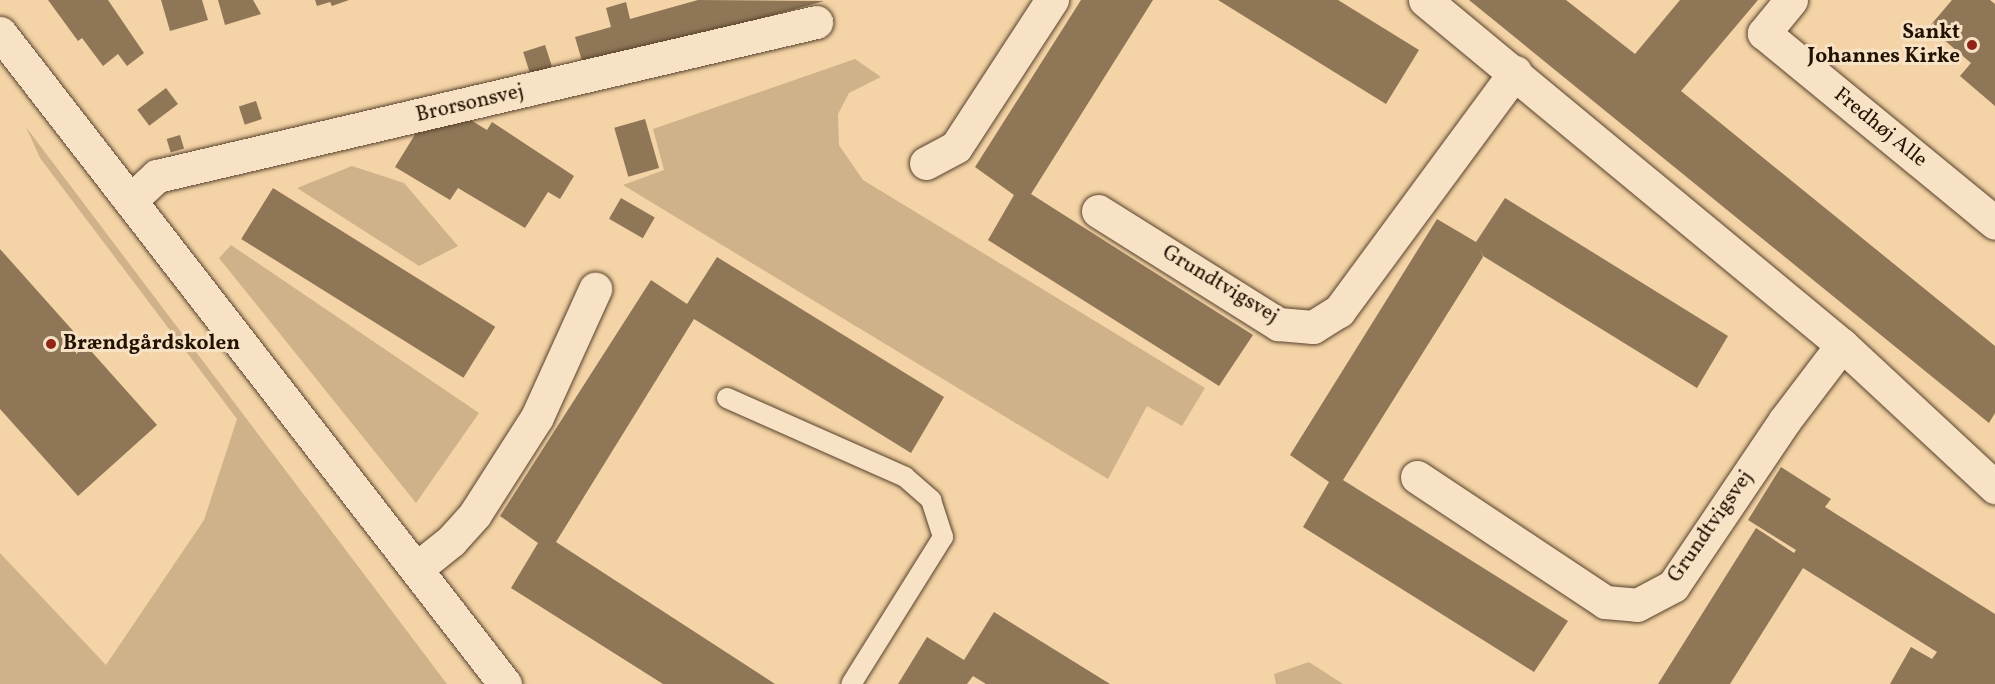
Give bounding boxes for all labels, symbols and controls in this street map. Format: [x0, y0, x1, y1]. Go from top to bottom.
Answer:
place label: Sankt Johannes Kirke [1808, 20, 1960, 70]
marker: Sankt Johannes Kirke [1965, 38, 1979, 52]
street label: Brorsonsvej [414, 79, 526, 129]
street label: Fredhøj Alle [1828, 83, 1932, 173]
street label: Grundtvigsvej [1157, 240, 1283, 330]
place label: Brændgårdskolen [63, 331, 240, 357]
marker: Brændgårdskolen [44, 337, 58, 351]
street label: Grundtvigsvej [1663, 466, 1759, 588]

